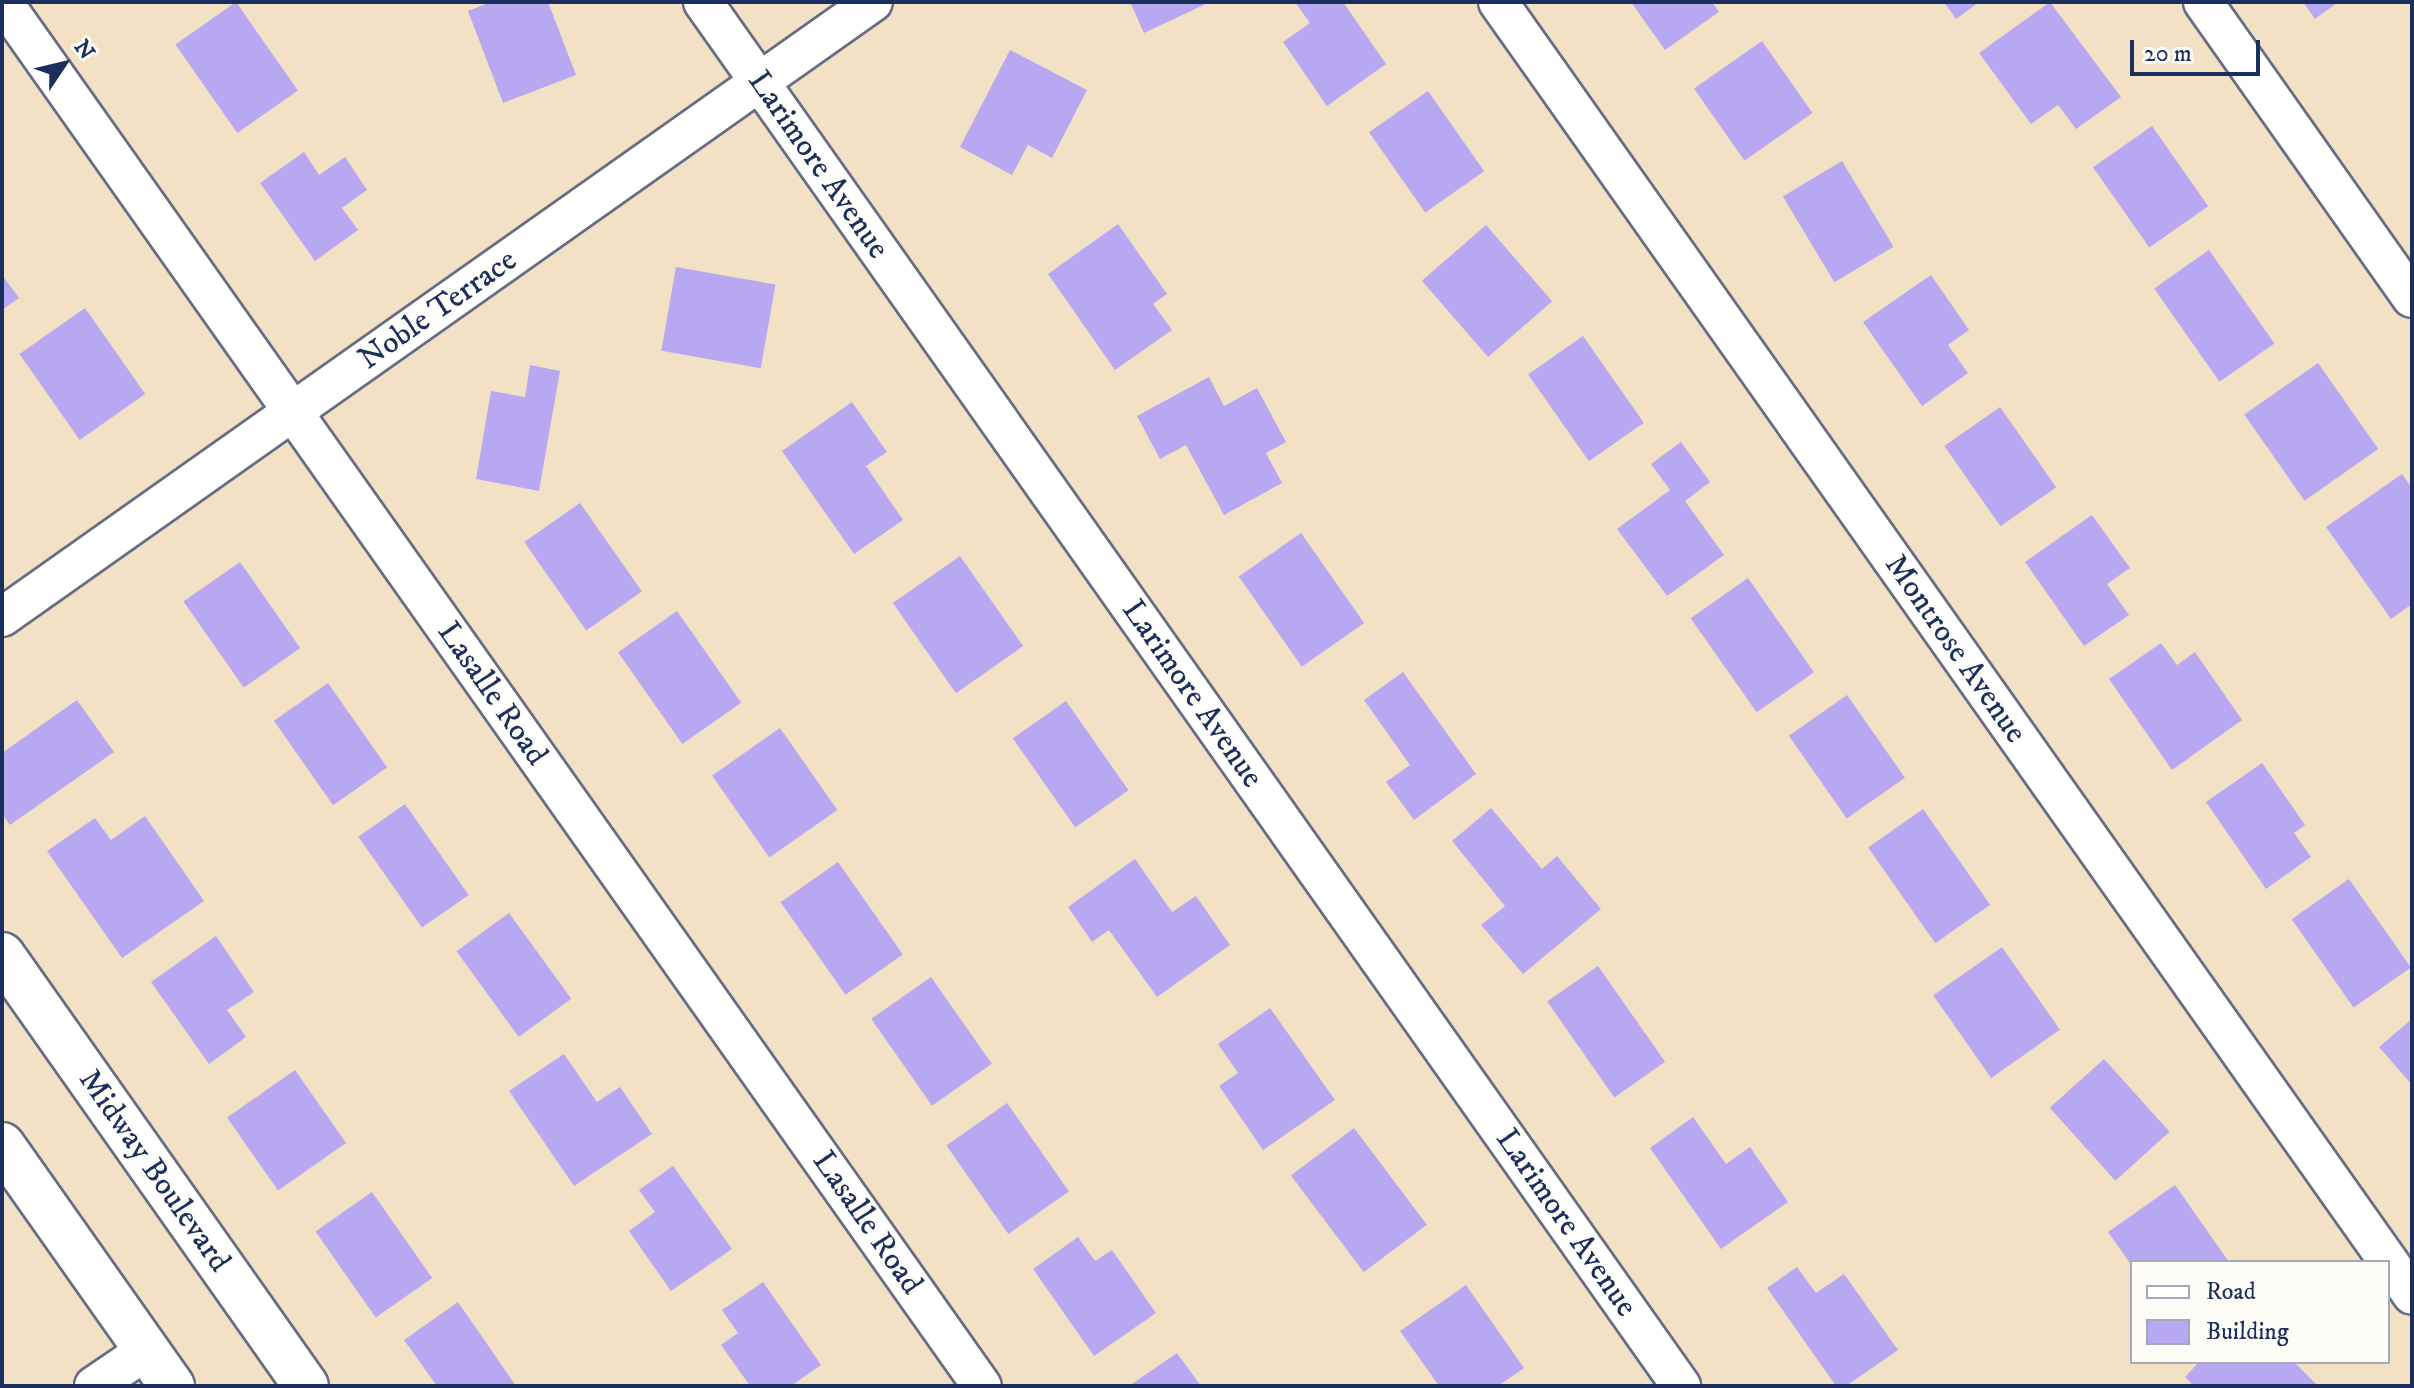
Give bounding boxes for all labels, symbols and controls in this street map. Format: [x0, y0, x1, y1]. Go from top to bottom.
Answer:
north arrow [24, 24, 104, 104]
scale bar [2134, 24, 2264, 74]
text: N [68, 35, 100, 65]
text: 20 m [2144, 39, 2192, 69]
street label: Larimore Avenue [739, 64, 897, 266]
street label: Noble Terrace [351, 241, 525, 379]
street label: Montrose Avenue [1876, 547, 2034, 751]
street label: Larimore Avenue [1113, 593, 1271, 795]
street label: Lasalle Road [429, 615, 555, 773]
street label: Midway Boulevard [70, 1062, 238, 1280]
street label: Larimore Avenue [1487, 1122, 1645, 1324]
street label: Lasalle Road [804, 1144, 930, 1302]
legend [2130, 1260, 2390, 1364]
text: Road [2206, 1277, 2256, 1307]
text: Building [2206, 1317, 2289, 1347]

